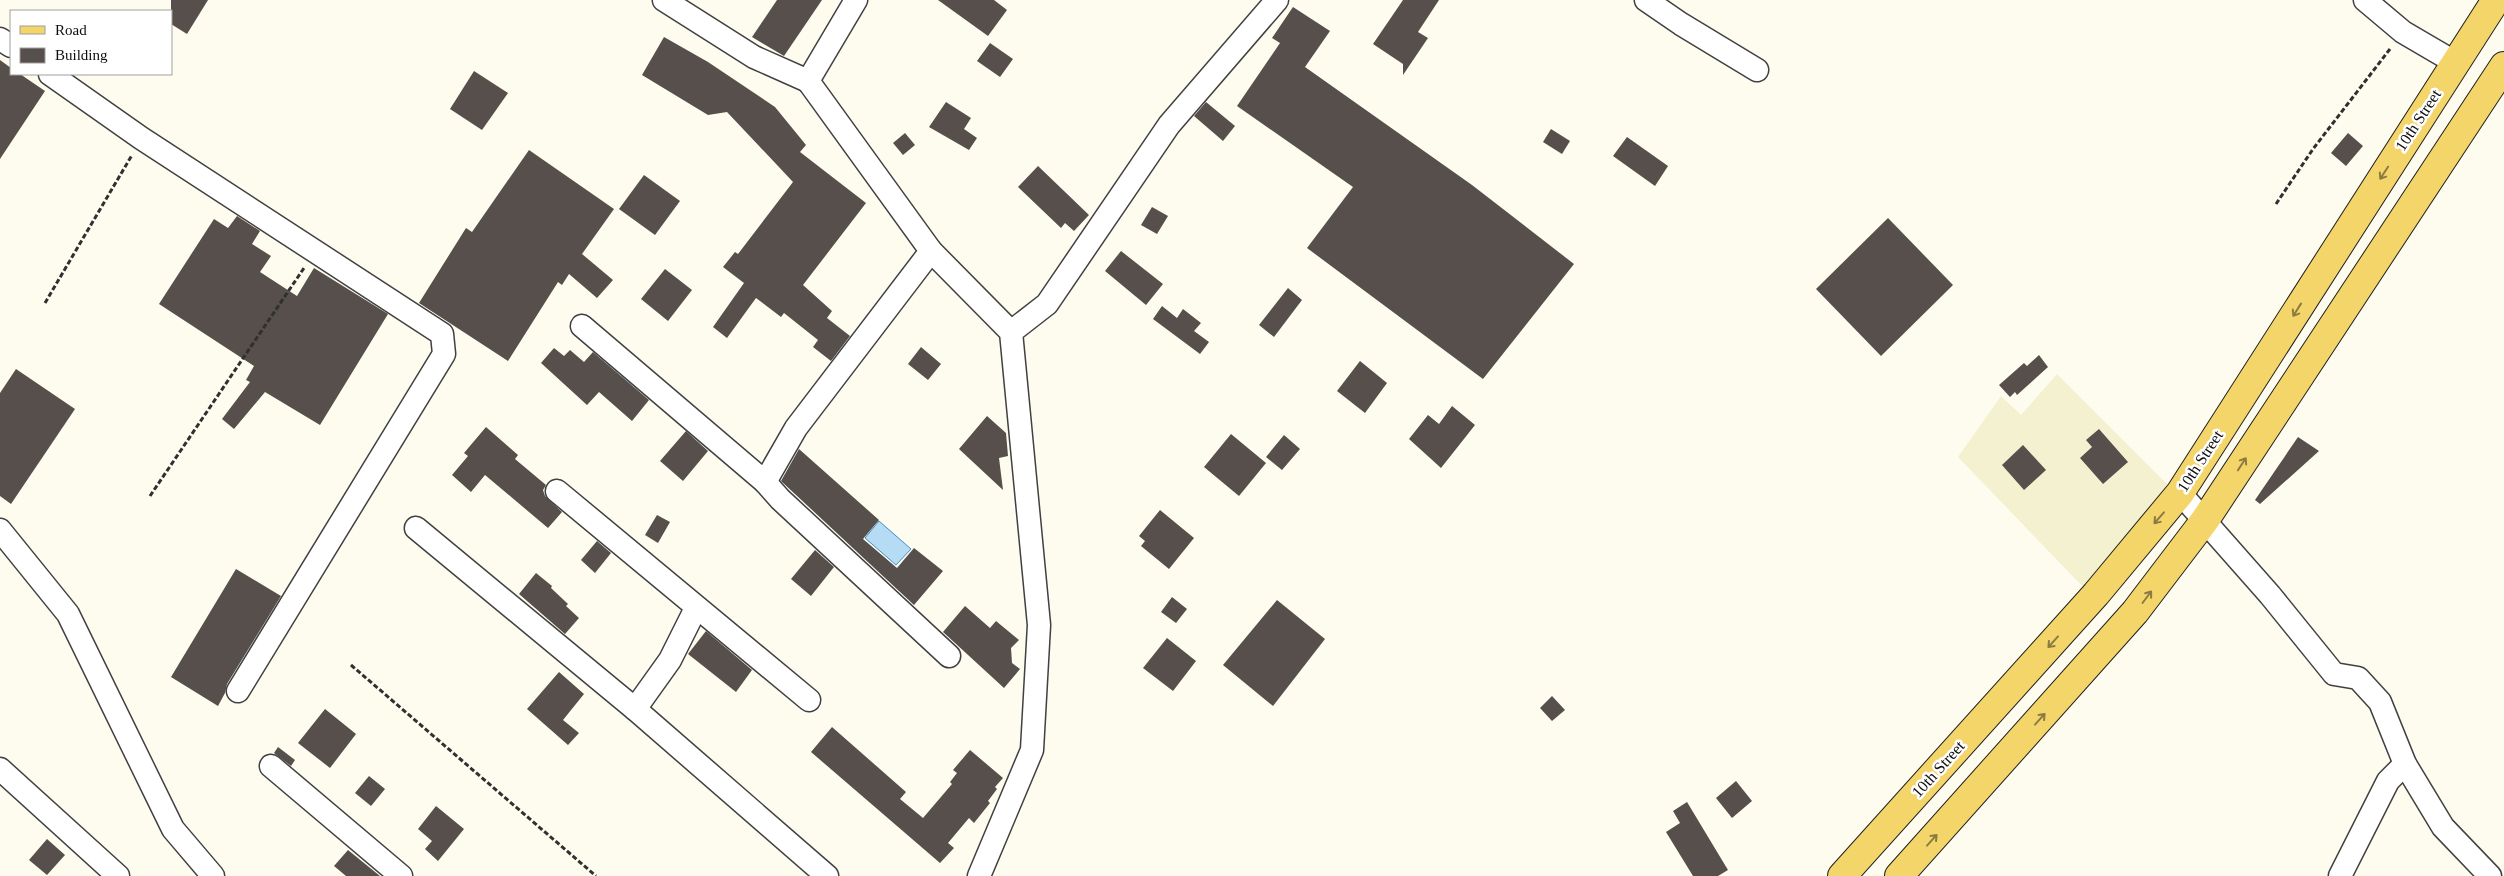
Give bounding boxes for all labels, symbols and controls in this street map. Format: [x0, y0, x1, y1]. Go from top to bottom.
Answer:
legend [10, 10, 172, 75]
text: Road [55, 22, 87, 38]
text: Building [55, 47, 108, 63]
street label: 10th Street [2392, 86, 2444, 154]
one-way arrow [2379, 166, 2389, 180]
one-way arrow [2291, 302, 2301, 316]
street label: 10th Street [2174, 427, 2226, 495]
one-way arrow [2237, 458, 2247, 472]
one-way arrow [2153, 511, 2164, 524]
one-way arrow [2141, 590, 2152, 603]
one-way arrow [2047, 635, 2059, 648]
one-way arrow [2034, 712, 2046, 725]
street label: 10th Street [1908, 737, 1968, 801]
one-way arrow [1926, 833, 1937, 846]

